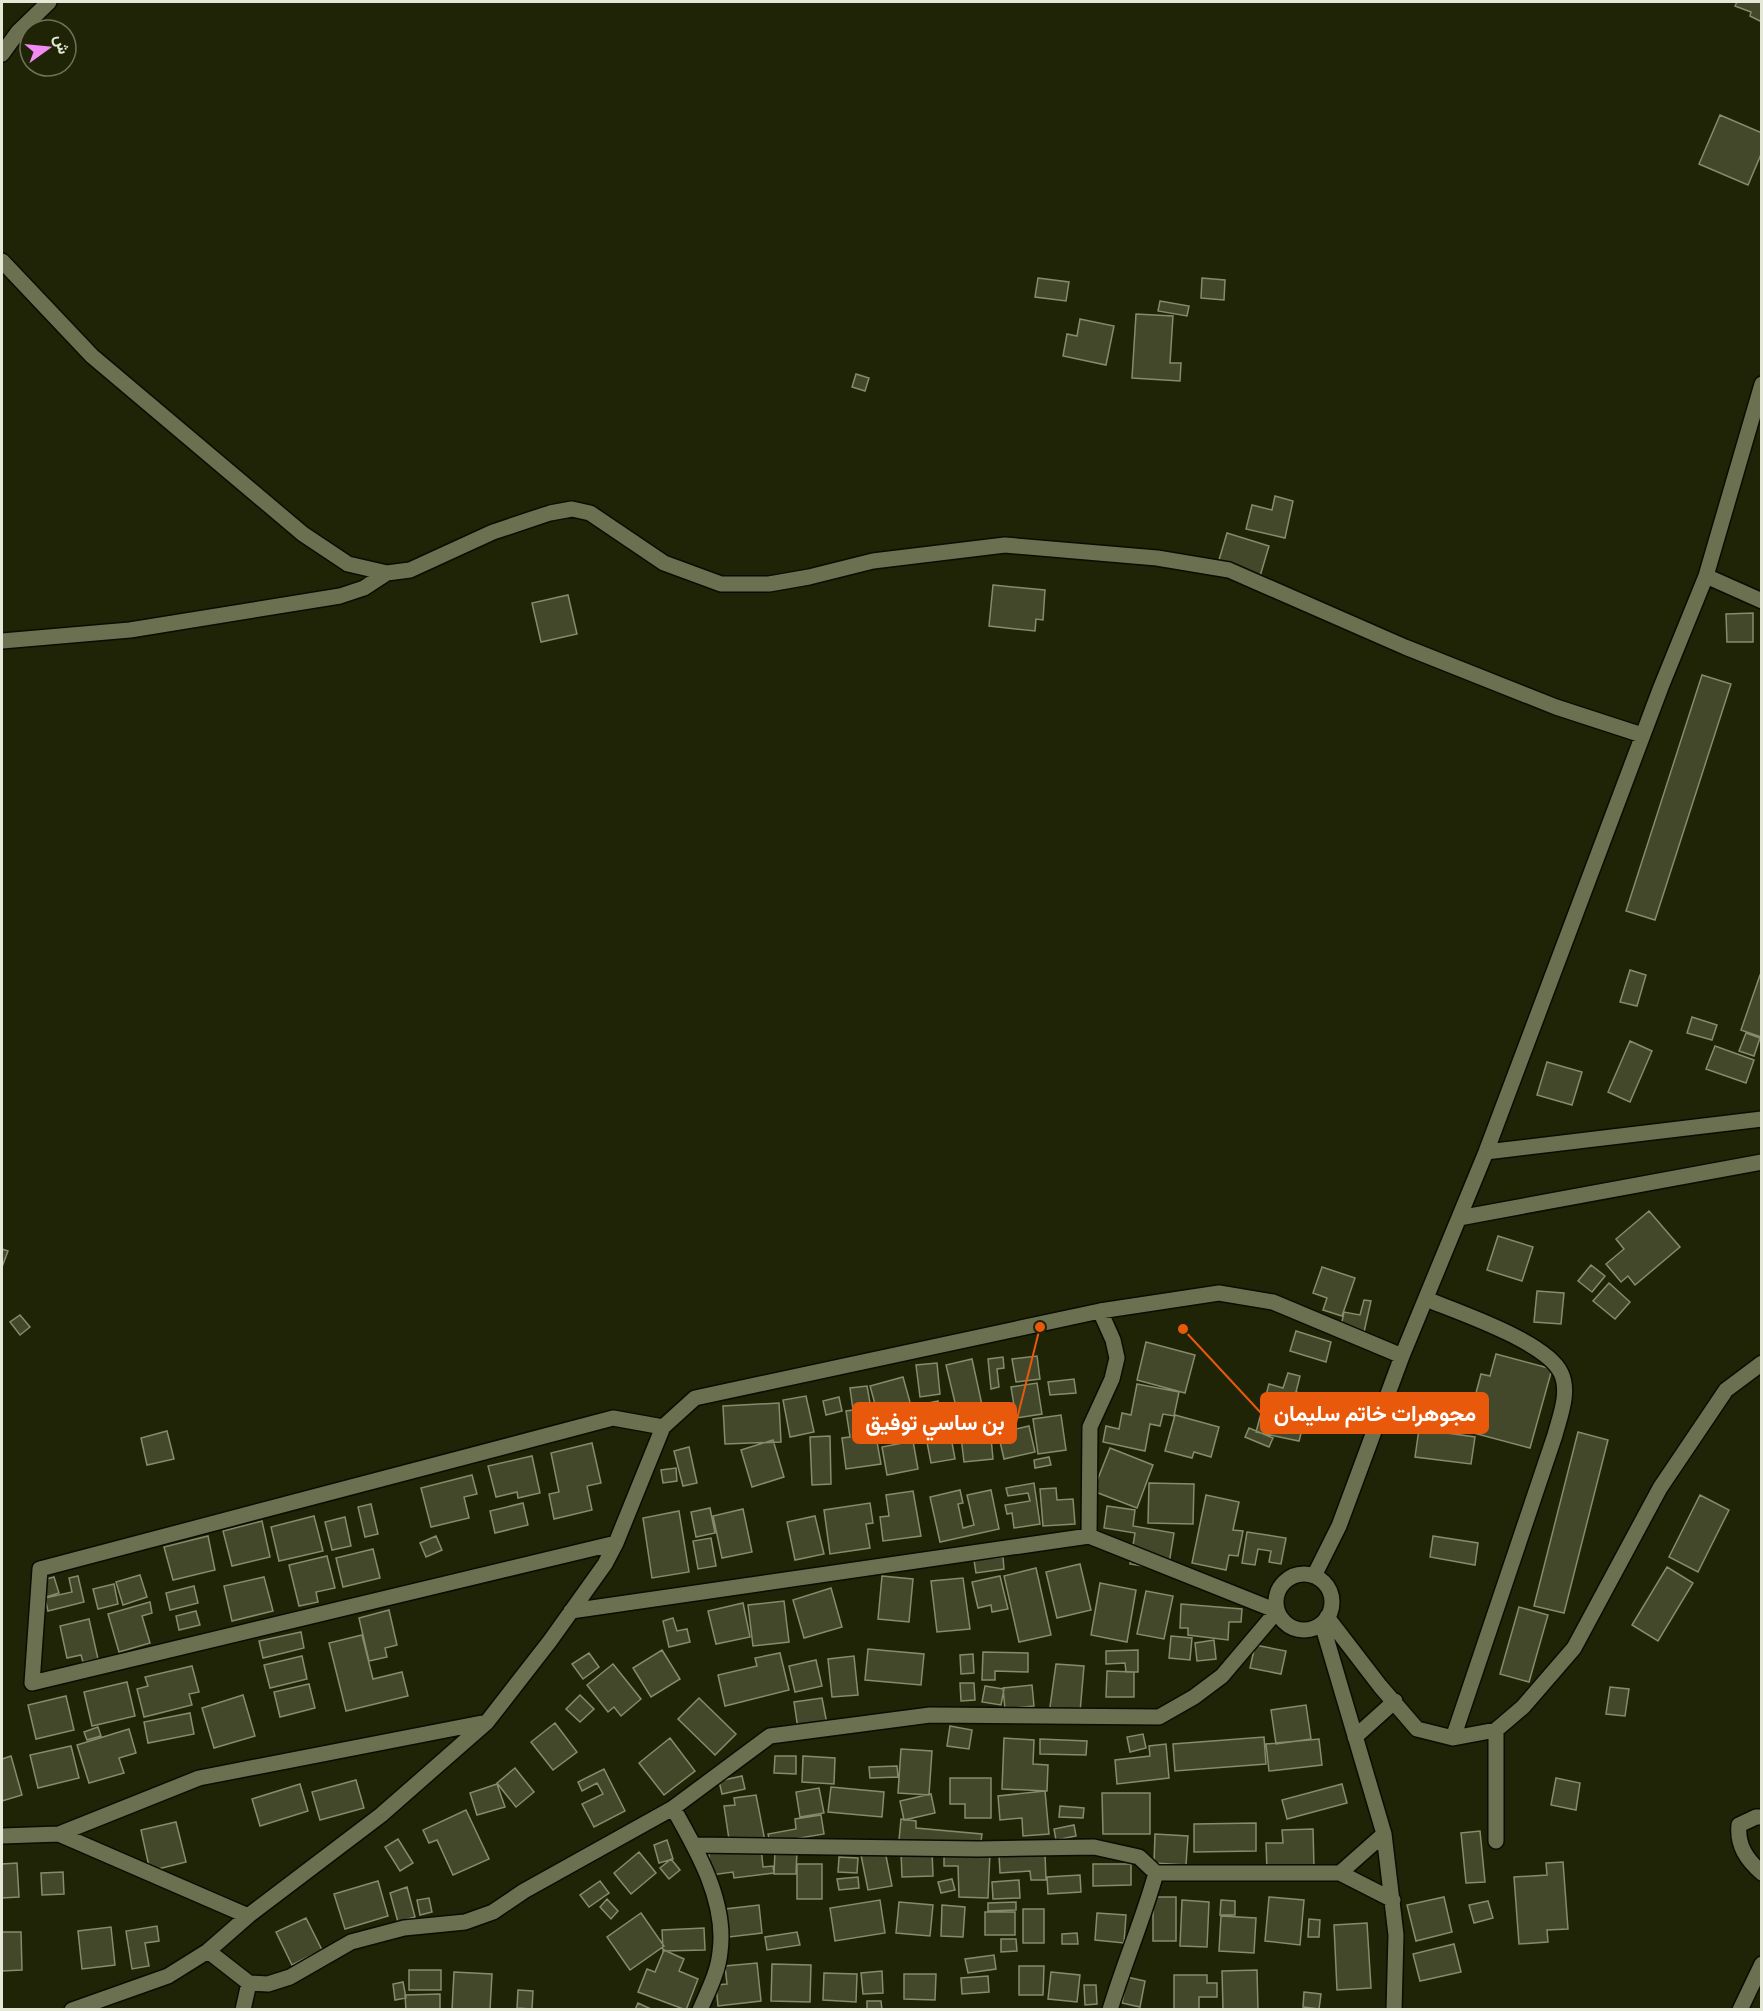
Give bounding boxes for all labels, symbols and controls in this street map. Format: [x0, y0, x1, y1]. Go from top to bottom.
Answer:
north arrow [18, 18, 78, 78]
text: ش [49, 32, 76, 56]
callout: مجوهرات خاتم سليمان [1261, 1393, 1488, 1433]
text: مجوهرات خاتم سليمان [1274, 1398, 1476, 1428]
callout: بن ساسي توفيق [853, 1403, 1016, 1443]
text: بن ساسي توفيق [865, 1407, 1005, 1441]

